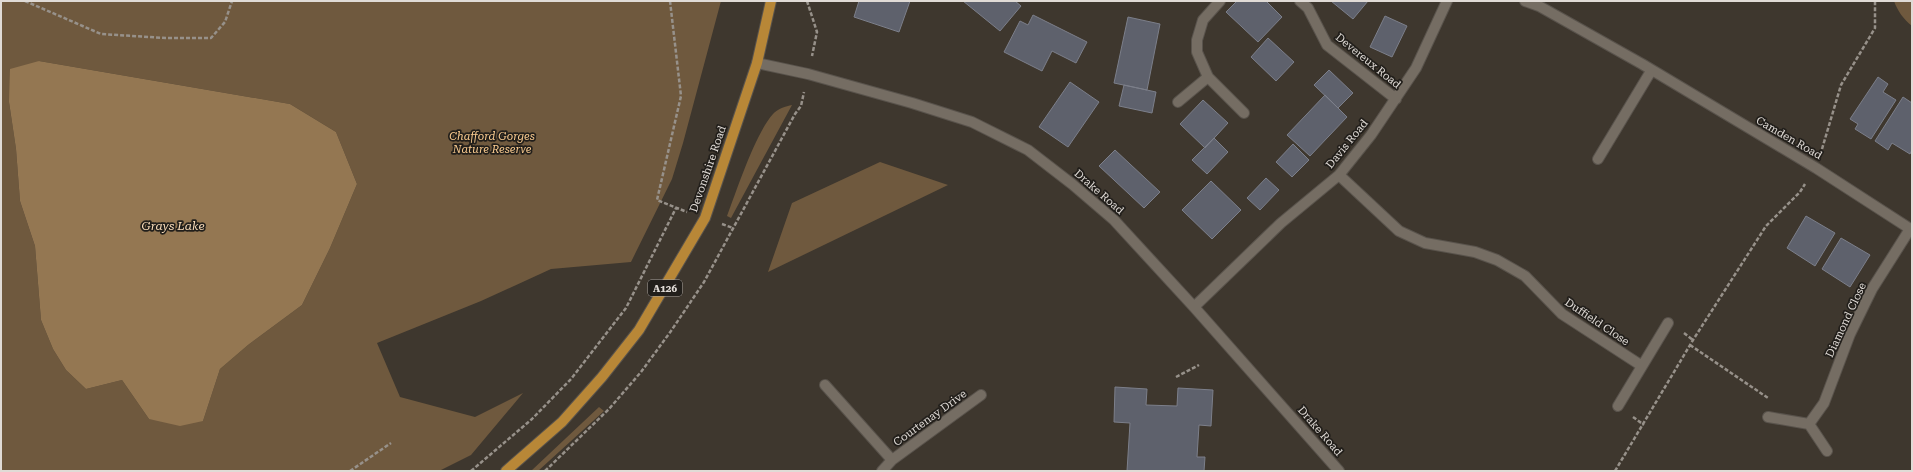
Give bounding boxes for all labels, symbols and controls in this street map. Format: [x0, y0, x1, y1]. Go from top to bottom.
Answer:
street label: Devereux Road [1333, 31, 1403, 91]
street label: Camden Road [1754, 114, 1824, 162]
street label: Davis Road [1323, 117, 1371, 171]
street label: Devonshire Road [687, 124, 729, 214]
park label: Chafford Gorges Nature Reserve [449, 130, 535, 156]
street label: Drake Road [1072, 167, 1126, 217]
water label: Grays Lake [142, 219, 204, 233]
road number: A126 [648, 280, 682, 296]
street label: Diamond Close [1823, 281, 1869, 359]
street label: Duffield Close [1562, 296, 1632, 348]
street label: Courtenay Drive [891, 387, 969, 449]
street label: Drake Road [1295, 404, 1345, 458]

